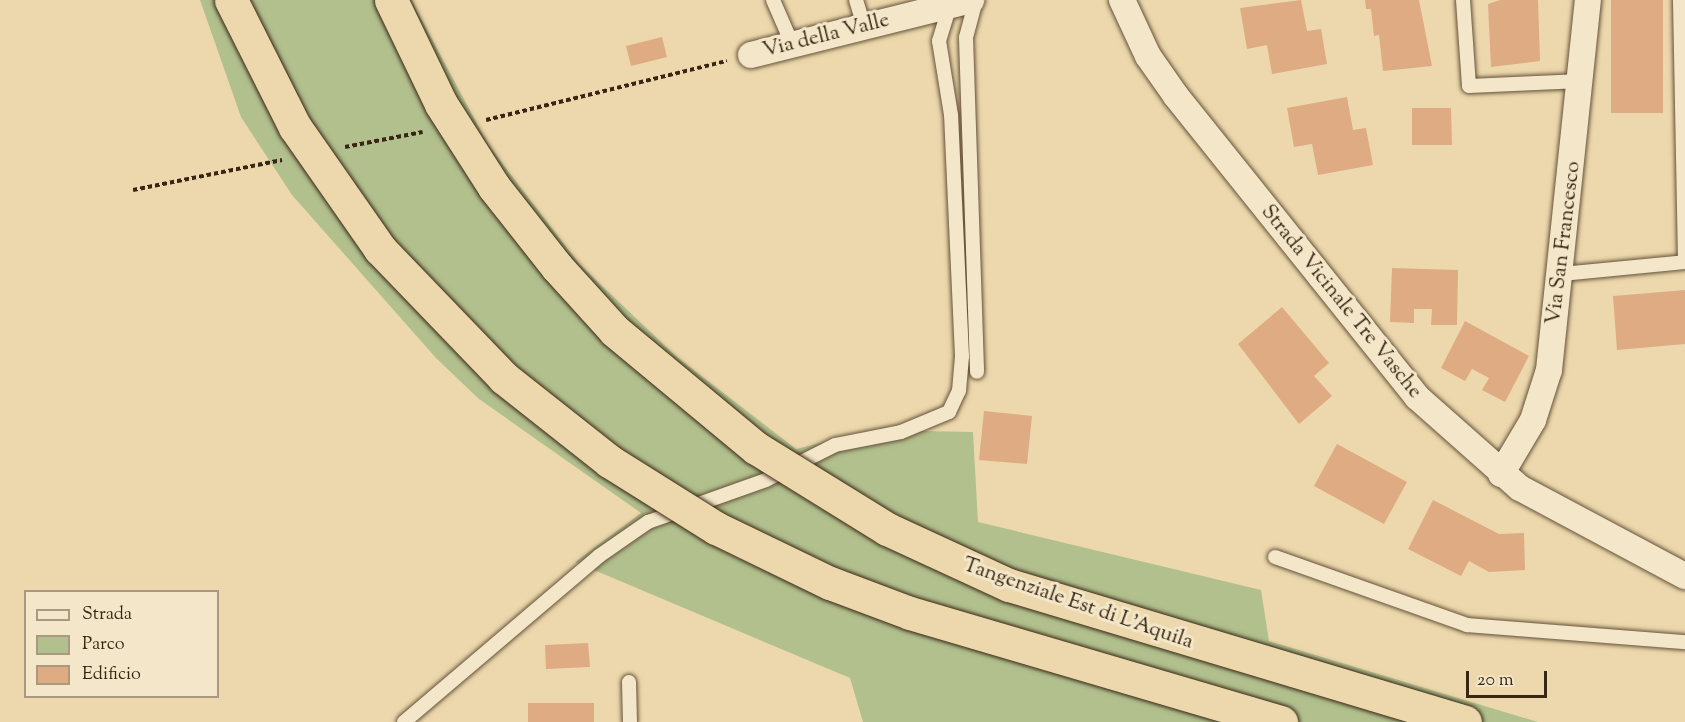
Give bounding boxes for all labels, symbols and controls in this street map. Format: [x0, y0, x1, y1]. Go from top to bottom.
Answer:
street label: Via della Valle [760, 8, 892, 64]
street label: Via San Francesco [1541, 160, 1587, 326]
street label: Strada Vicinale Tre Vasche [1255, 200, 1427, 404]
street label: Tangenziale Est di L'Aquila [960, 553, 1196, 655]
legend [24, 590, 219, 698]
text: Strada [82, 602, 132, 628]
text: Parco [82, 632, 125, 658]
scale bar [1469, 659, 1550, 697]
text: Edificio [82, 662, 141, 688]
text: 20 m [1477, 668, 1514, 694]

